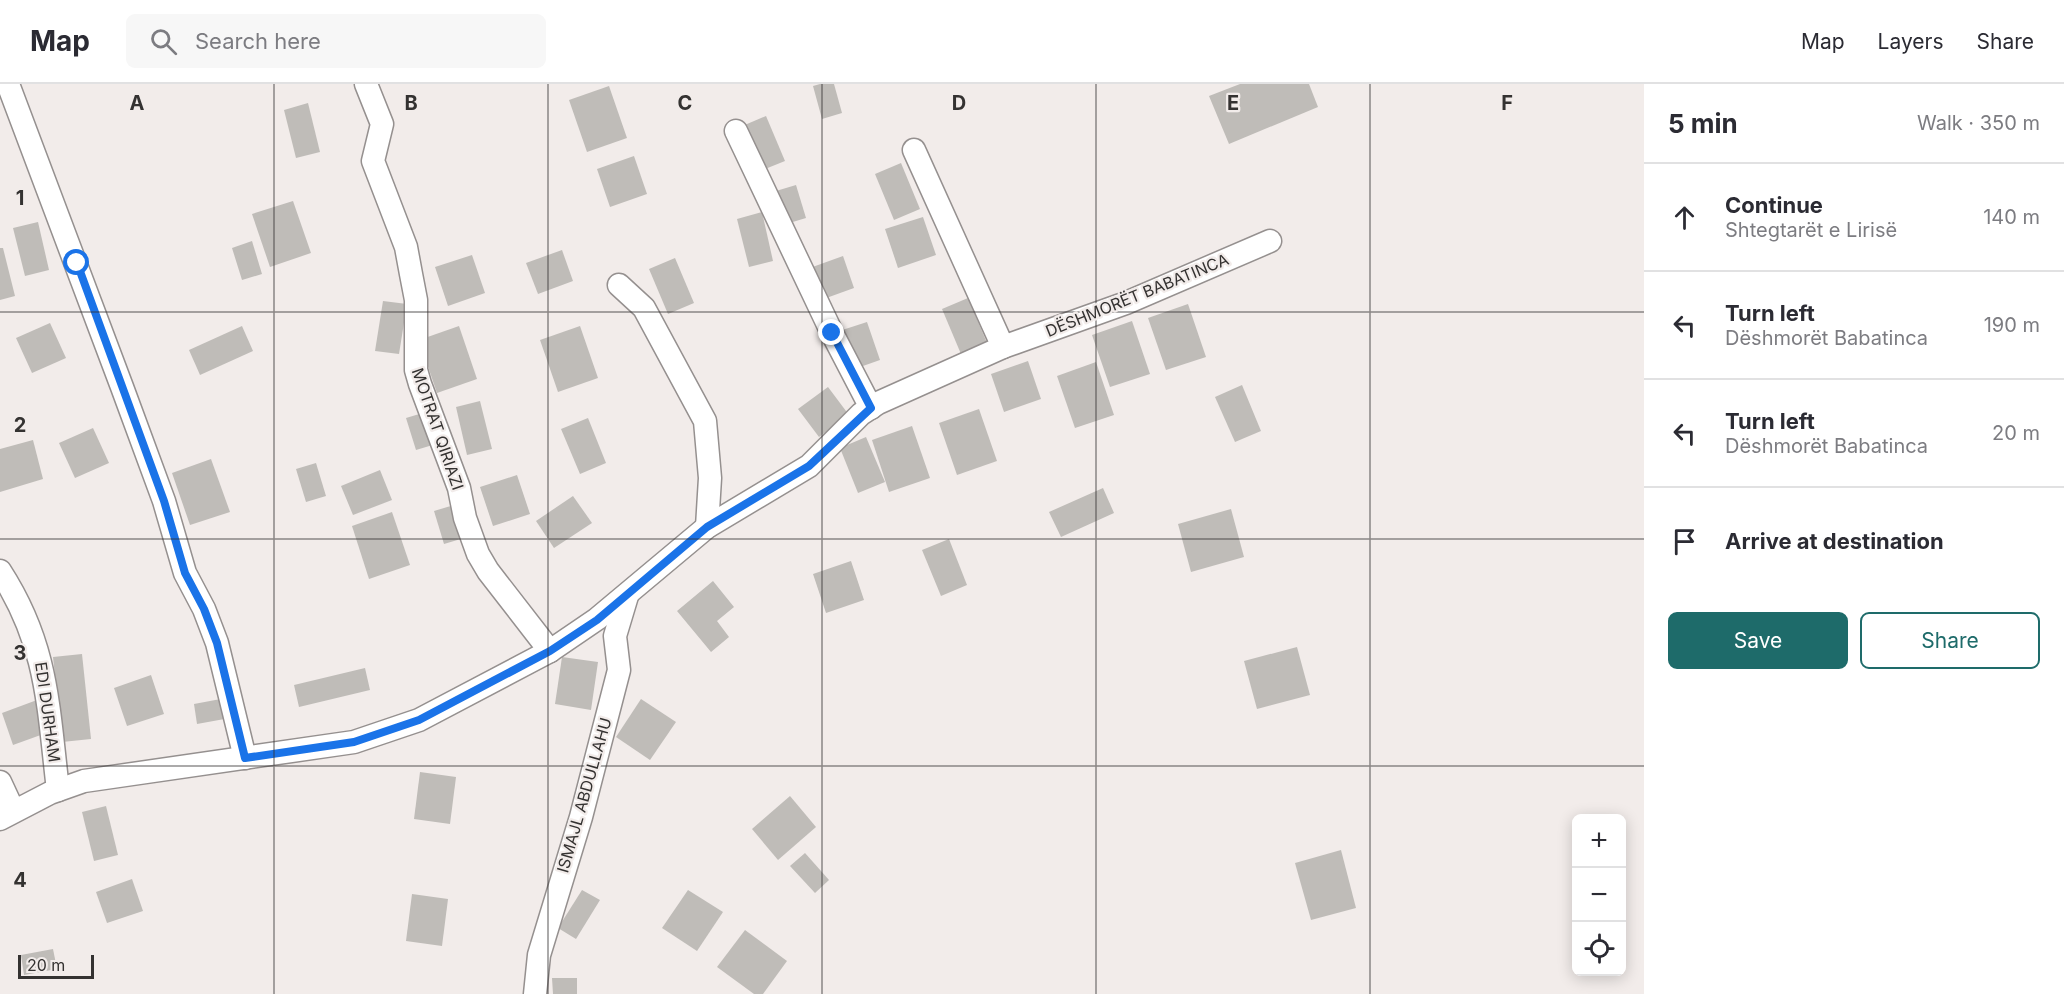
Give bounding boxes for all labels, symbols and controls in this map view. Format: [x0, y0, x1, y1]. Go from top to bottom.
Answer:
search box [126, 14, 546, 68]
text: Map [30, 24, 90, 58]
icon: search [147, 25, 180, 58]
text: Search here [195, 28, 321, 54]
text: Map [1801, 29, 1845, 54]
text: Layers [1878, 29, 1944, 54]
text: Share [1977, 29, 2034, 54]
text: A [130, 91, 145, 115]
text: B [404, 91, 418, 115]
text: C [678, 91, 692, 115]
text: D [952, 91, 966, 115]
text: E [1227, 91, 1239, 115]
text: F [1501, 91, 1513, 115]
text: 5 min [1668, 108, 1738, 139]
text: Walk · 350 m [1917, 111, 2040, 135]
text: 1 [16, 186, 24, 210]
text: Continue [1725, 192, 1823, 218]
icon: ahead [1668, 201, 1701, 234]
text: 140 m [1983, 205, 2040, 229]
text: Shtegtarët e Lirisë [1725, 218, 1897, 242]
route start [63, 249, 89, 275]
street label: DËSHMORËT BABATINCA [1043, 249, 1231, 341]
text: Turn left [1725, 300, 1815, 326]
icon: left [1668, 309, 1701, 342]
text: 190 m [1984, 313, 2040, 337]
route end [818, 319, 844, 345]
text: Dëshmorët Babatinca [1725, 326, 1928, 350]
street label: MOTRAT QIRIAZI [408, 365, 468, 493]
text: Turn left [1725, 408, 1815, 434]
text: 2 [14, 413, 26, 437]
icon: left [1668, 417, 1701, 450]
text: 20 m [1992, 421, 2040, 445]
text: Dëshmorët Babatinca [1725, 434, 1928, 458]
icon: arrive [1668, 525, 1701, 558]
text: Arrive at destination [1725, 528, 1944, 554]
button: Save [1668, 612, 1848, 669]
button: Share [1860, 612, 2040, 669]
text: 3 [14, 641, 26, 665]
street label: EDI DURHAM [31, 661, 65, 763]
street label: ISMAJL ABDULLAHU [552, 715, 616, 875]
map controls [1572, 814, 1626, 976]
button: + [1572, 814, 1626, 868]
text: 4 [13, 868, 27, 892]
button: − [1572, 868, 1626, 922]
button: locate [1572, 922, 1626, 976]
scale bar [18, 952, 94, 980]
text: 20 m [27, 955, 65, 975]

